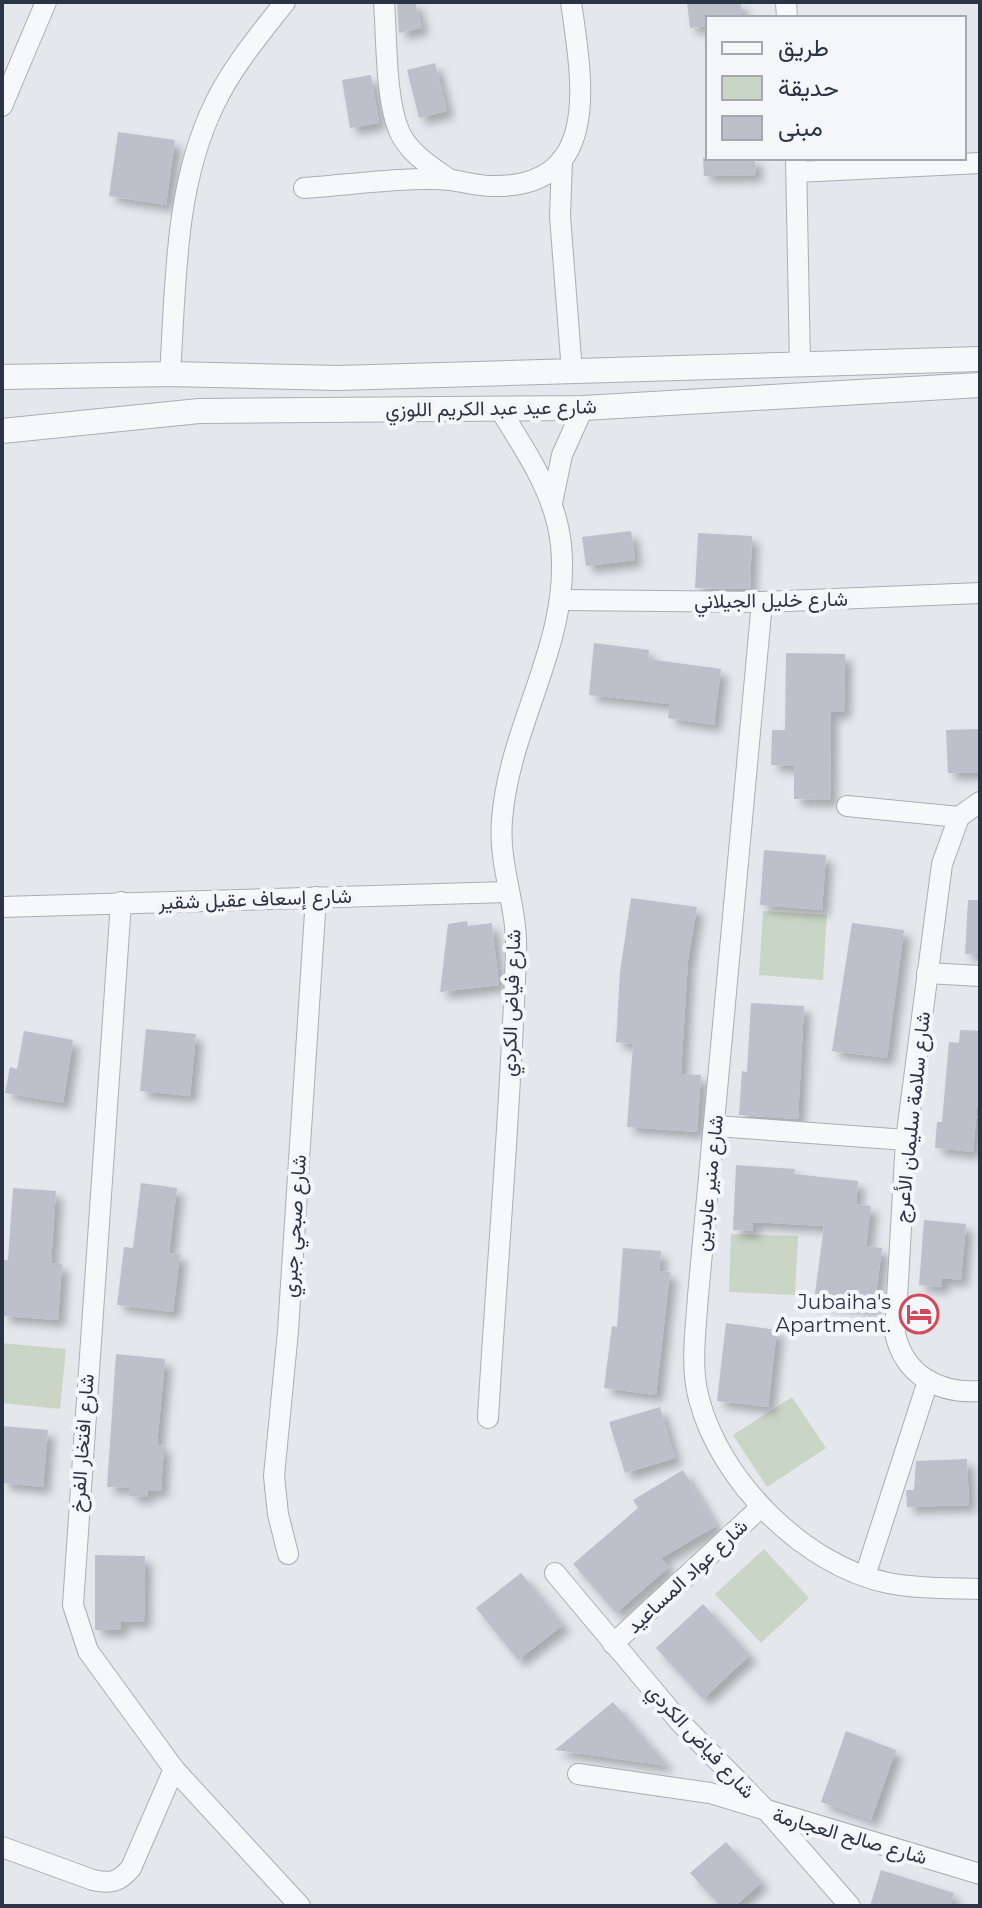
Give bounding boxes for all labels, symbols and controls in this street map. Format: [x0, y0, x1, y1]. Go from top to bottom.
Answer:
legend [706, 16, 966, 160]
text: طريق [778, 33, 829, 63]
text: حديقة [778, 73, 839, 102]
text: مبنى [778, 113, 823, 142]
street label: شارع عيد عبد الكريم اللوزي [385, 394, 597, 427]
street label: شارع خليل الجيلاني [694, 587, 848, 618]
street label: شارع إسعاف عقيل شقير [157, 884, 352, 916]
street label: شارع فياض الكردي [496, 929, 531, 1077]
street label: شارع سلامة سليمان الأعرج [889, 1010, 937, 1224]
street label: شارع منير عابدين [690, 1113, 730, 1253]
street label: شارع صبحي جبري [277, 1154, 316, 1299]
place label: Jubaiha's Apartment. [776, 1290, 891, 1337]
hotel icon: Jubaiha's Apartment. [898, 1293, 940, 1335]
street label: شارع افتخار الفرخ [65, 1373, 101, 1513]
street label: شارع عواد المساعيد [622, 1514, 754, 1640]
street label: شارع فياض الكردي [638, 1679, 760, 1807]
street label: شارع صالح العجارمة [770, 1803, 930, 1871]

